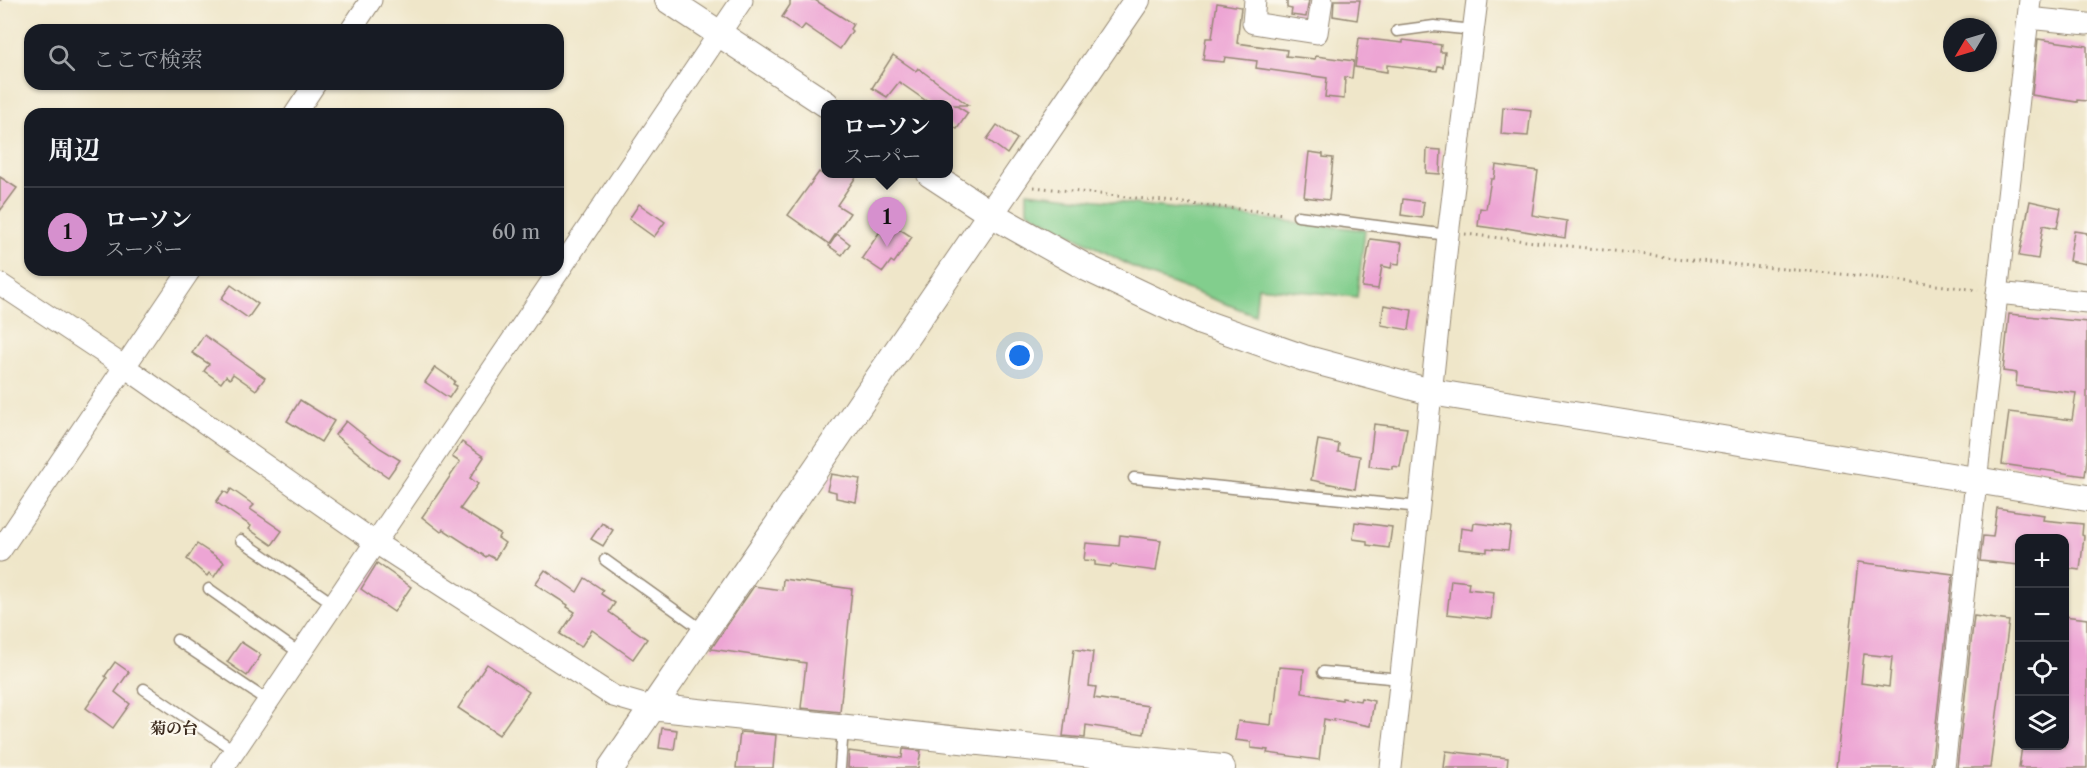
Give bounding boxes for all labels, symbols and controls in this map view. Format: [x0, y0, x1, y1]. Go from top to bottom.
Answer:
north arrow [1943, 18, 1997, 72]
search box [24, 24, 564, 90]
icon: search [45, 41, 78, 74]
text: ここで検索 [93, 46, 203, 73]
popup [821, 100, 953, 178]
text: ローソン [843, 113, 931, 140]
text: 周辺 [48, 134, 100, 166]
text: スーパー [843, 144, 921, 168]
pin: 1 [868, 198, 906, 247]
text: ローソン [105, 206, 192, 233]
text: 1 [63, 220, 72, 244]
text: 60 m [492, 220, 540, 244]
text: スーパー [105, 237, 183, 261]
your location [1005, 341, 1034, 370]
map controls [2015, 534, 2069, 750]
button: + [2015, 534, 2069, 588]
button: − [2015, 588, 2069, 642]
button: locate [2015, 642, 2069, 696]
button: layers [2015, 696, 2069, 750]
district label: 菊の台 [150, 718, 198, 738]

